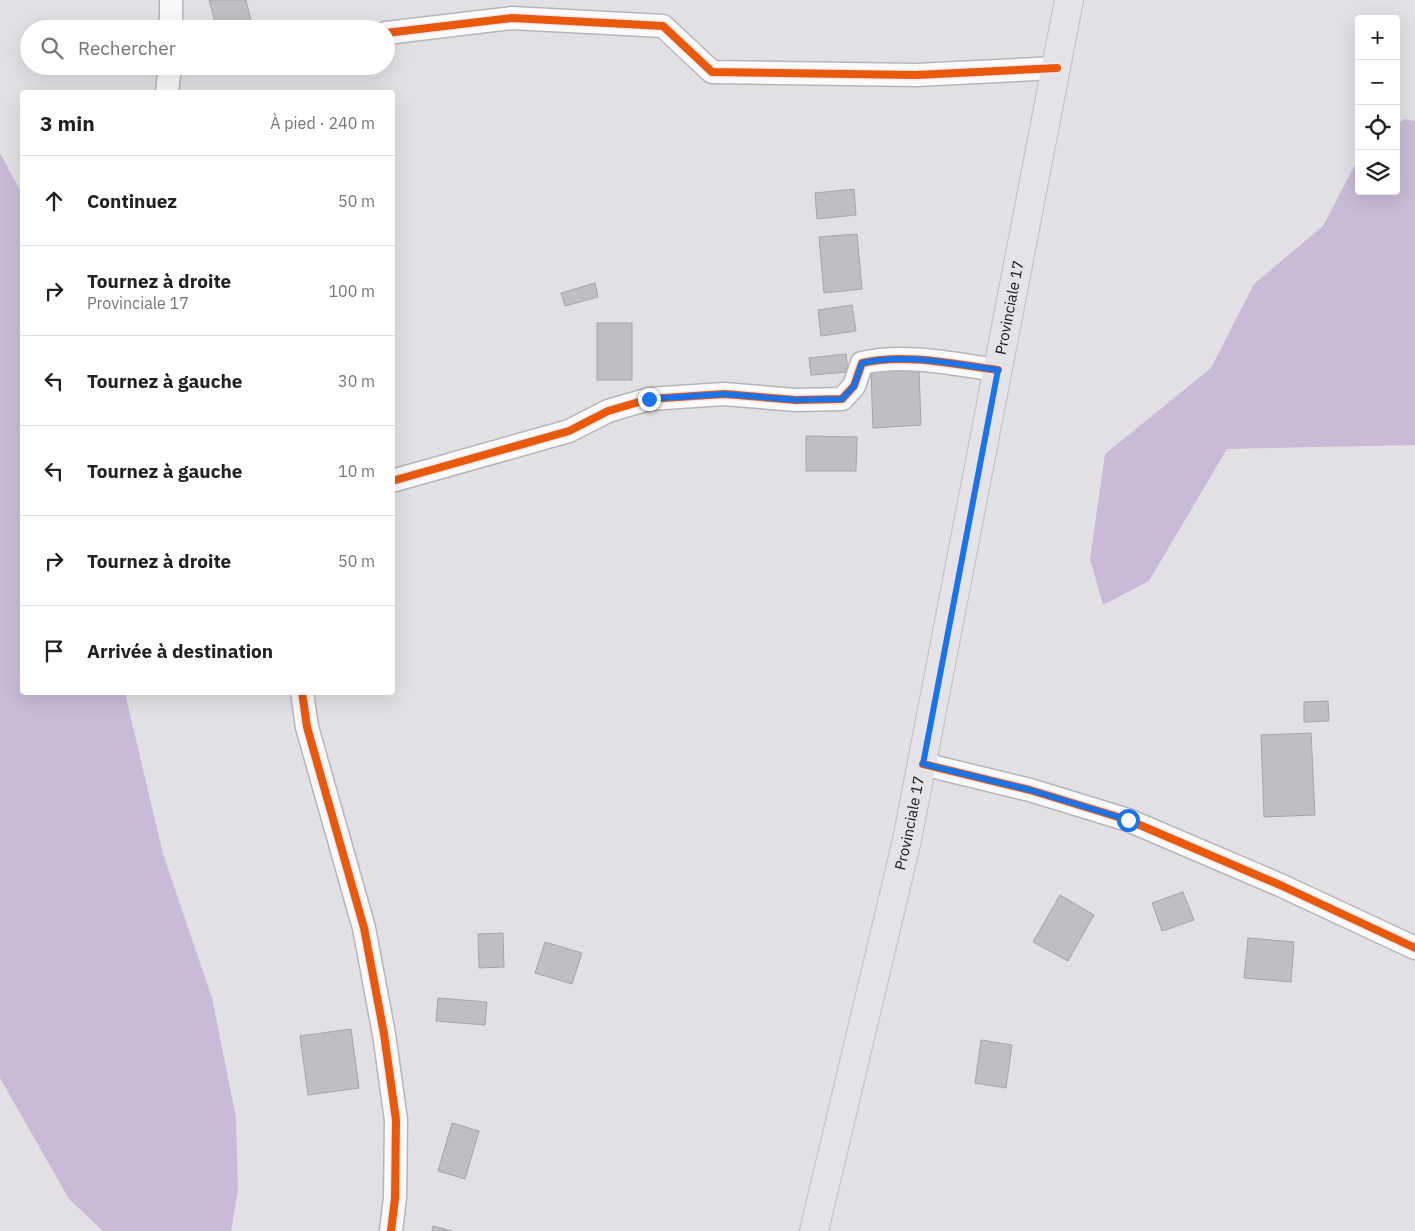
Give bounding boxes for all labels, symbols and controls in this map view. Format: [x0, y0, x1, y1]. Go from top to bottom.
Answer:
map controls [1355, 15, 1400, 195]
button: + [1355, 15, 1400, 60]
search box [20, 20, 395, 75]
icon: search [38, 34, 66, 62]
text: Rechercher [78, 36, 176, 60]
button: − [1355, 60, 1400, 105]
button: locate [1355, 105, 1400, 150]
text: 3 min [40, 109, 95, 137]
text: À pied · 240 m [270, 113, 375, 133]
button: layers [1355, 150, 1400, 195]
icon: ahead [40, 187, 68, 215]
text: Continuez [87, 189, 177, 213]
text: 50 m [338, 191, 375, 211]
street label: Provinciale 17 [991, 259, 1028, 356]
text: Tournez à droite [87, 269, 231, 293]
icon: right [40, 277, 68, 305]
text: 100 m [328, 281, 375, 301]
text: Provinciale 17 [87, 293, 189, 313]
icon: left [40, 367, 68, 395]
text: Tournez à gauche [87, 369, 243, 393]
text: 30 m [338, 371, 375, 391]
route end [638, 388, 661, 411]
icon: left [40, 457, 68, 485]
text: Tournez à gauche [87, 459, 243, 483]
text: 10 m [338, 461, 375, 481]
icon: right [40, 547, 68, 575]
text: Tournez à droite [87, 549, 231, 573]
text: 50 m [338, 551, 375, 571]
icon: arrive [40, 637, 68, 665]
text: Arrivée à destination [87, 639, 273, 663]
street label: Provinciale 17 [890, 774, 928, 872]
route start [1117, 809, 1140, 832]

